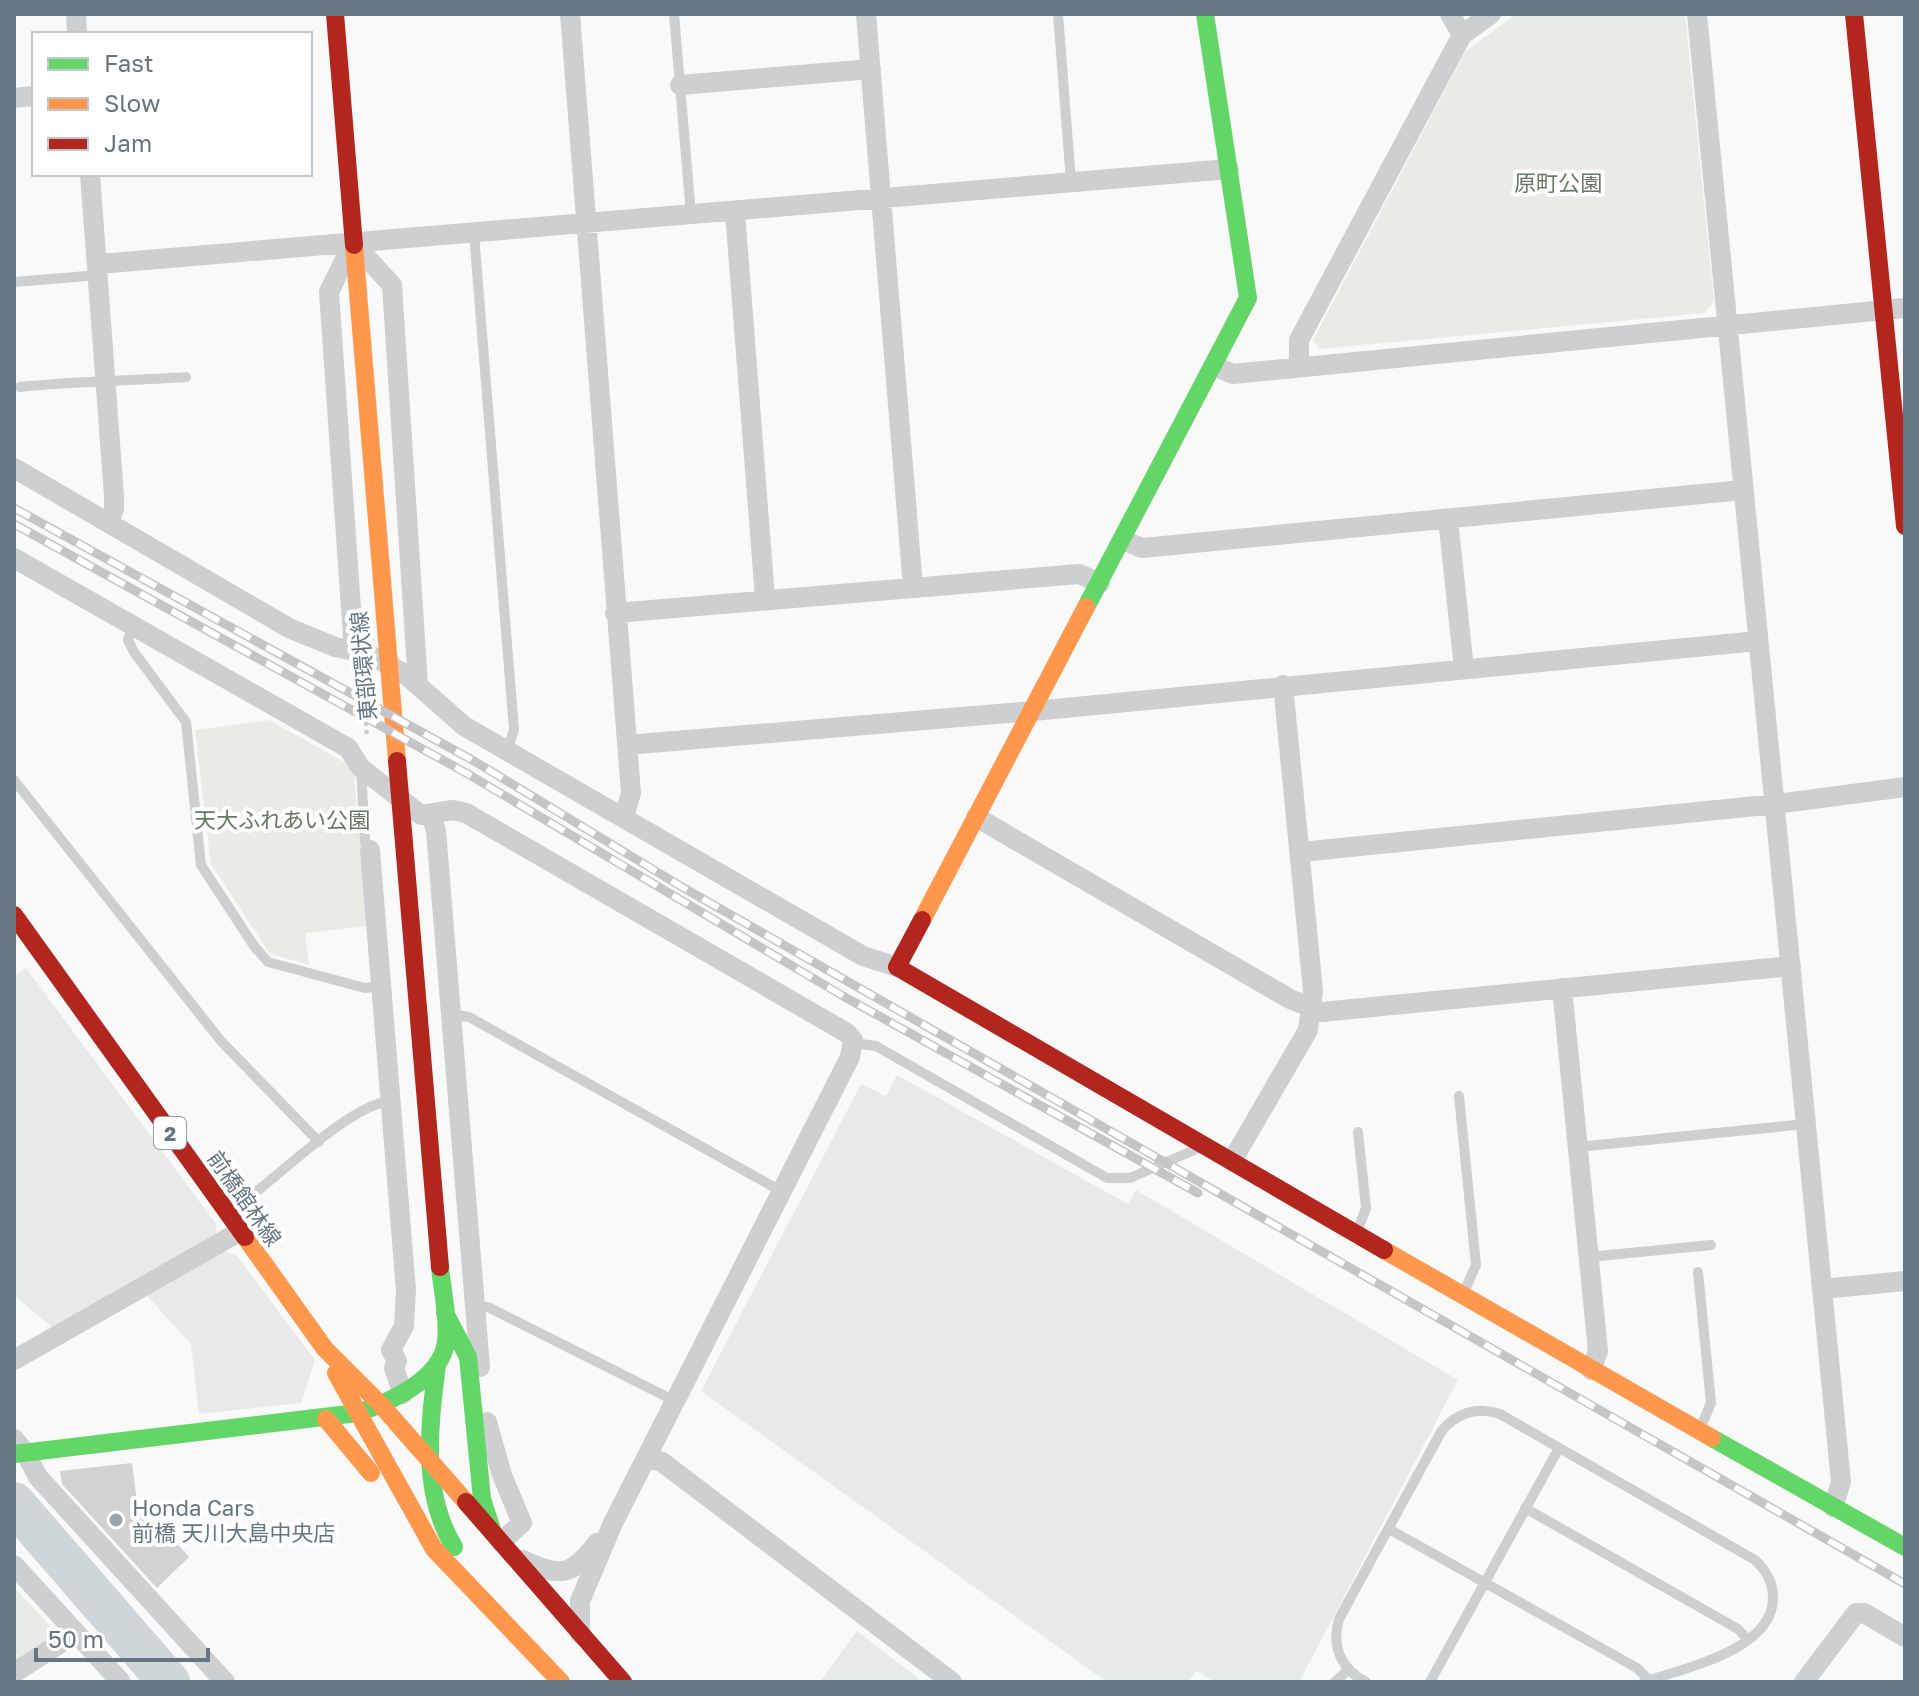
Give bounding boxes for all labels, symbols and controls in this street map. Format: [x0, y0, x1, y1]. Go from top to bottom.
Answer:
legend [32, 32, 312, 176]
text: Fast [104, 48, 154, 77]
text: Slow [104, 88, 160, 117]
text: Jam [104, 128, 152, 157]
park label: 原町公園 [1514, 169, 1602, 196]
street label: 東部環状線 [345, 610, 381, 722]
park label: 天大ふれあい公園 [194, 806, 370, 833]
road number: 2 [154, 1117, 186, 1149]
street label: 前橋館林線 [202, 1145, 288, 1251]
place label: Honda Cars 前橋 天川大島中央店 [132, 1494, 336, 1546]
marker: Honda Cars 前橋 天川大島中央店 [107, 1511, 125, 1529]
scale bar [36, 1612, 208, 1662]
text: 50 m [48, 1624, 104, 1653]

